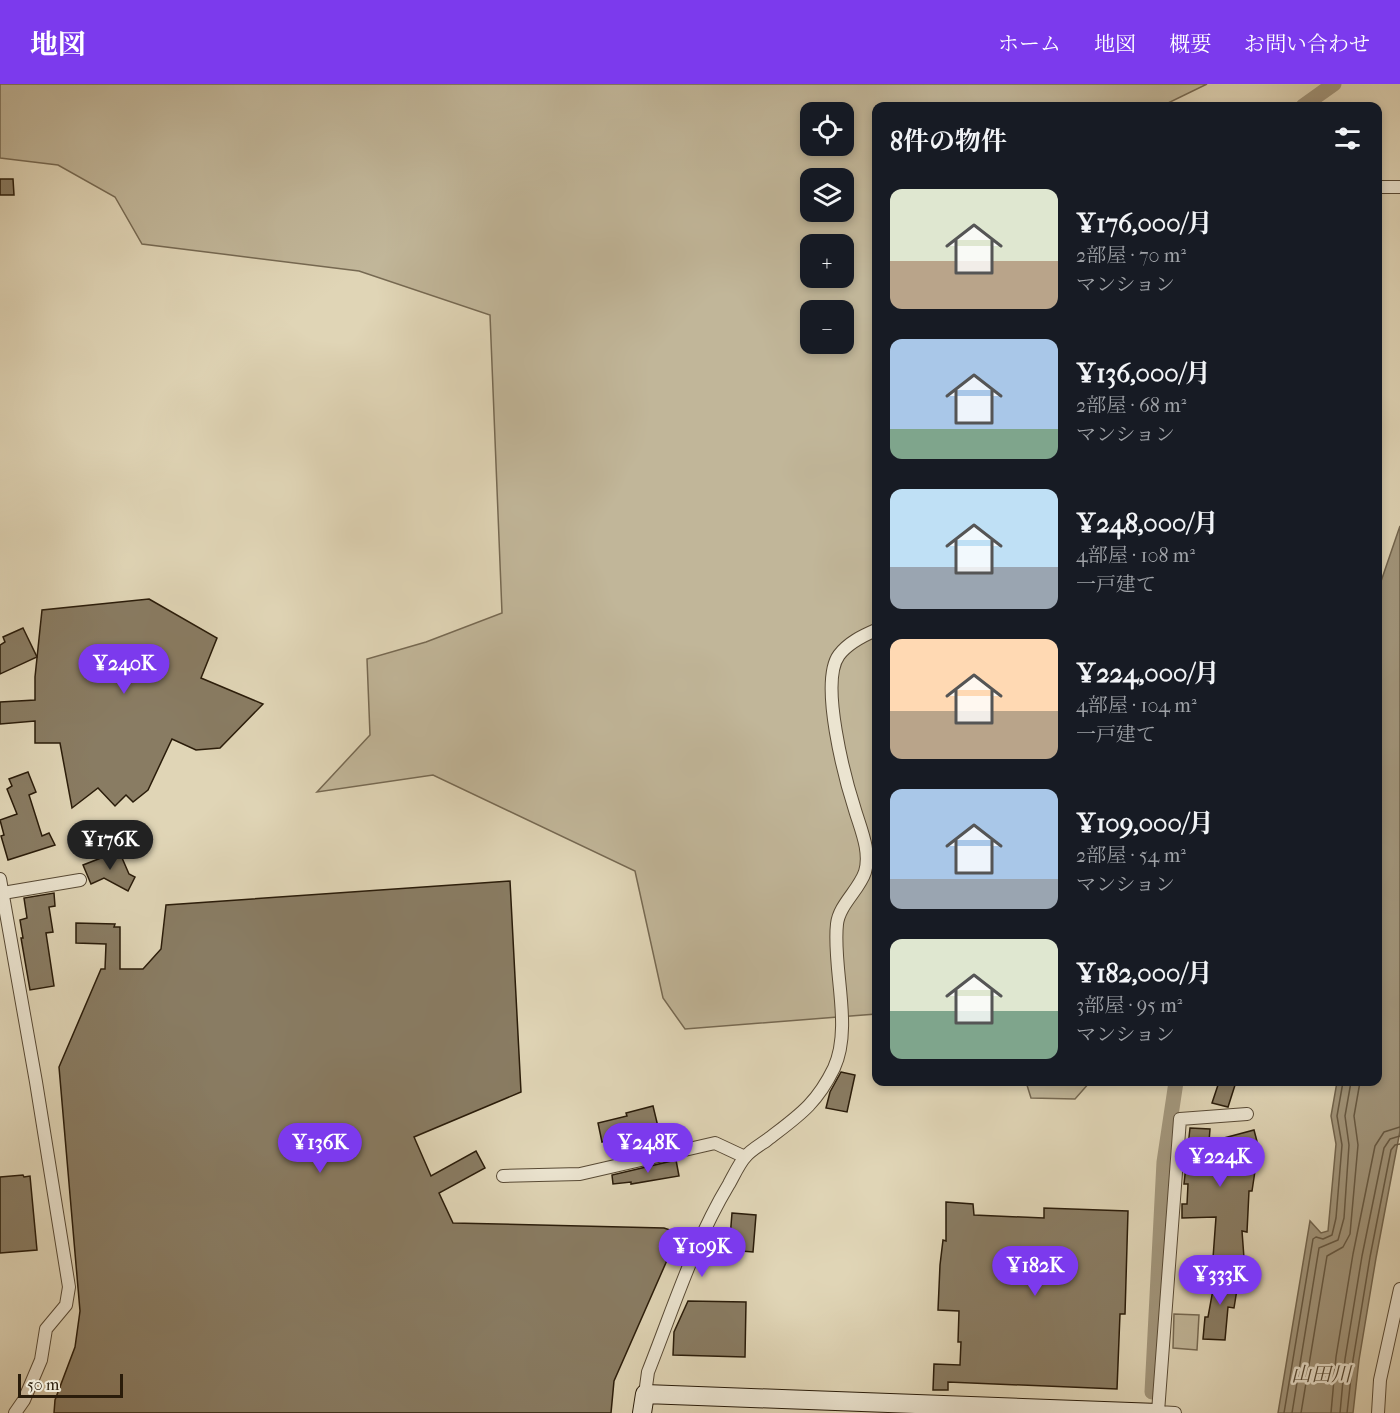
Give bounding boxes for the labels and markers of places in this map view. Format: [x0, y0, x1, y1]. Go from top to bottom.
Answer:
pin: ¥240K [82, 644, 166, 695]
pin: ¥176K [68, 820, 152, 871]
pin: ¥136K [278, 1123, 362, 1174]
pin: ¥248K [606, 1123, 690, 1174]
pin: ¥224K [1178, 1137, 1262, 1188]
pin: ¥109K [660, 1227, 744, 1278]
pin: ¥182K [993, 1246, 1077, 1297]
pin: ¥333K [1178, 1255, 1262, 1306]

